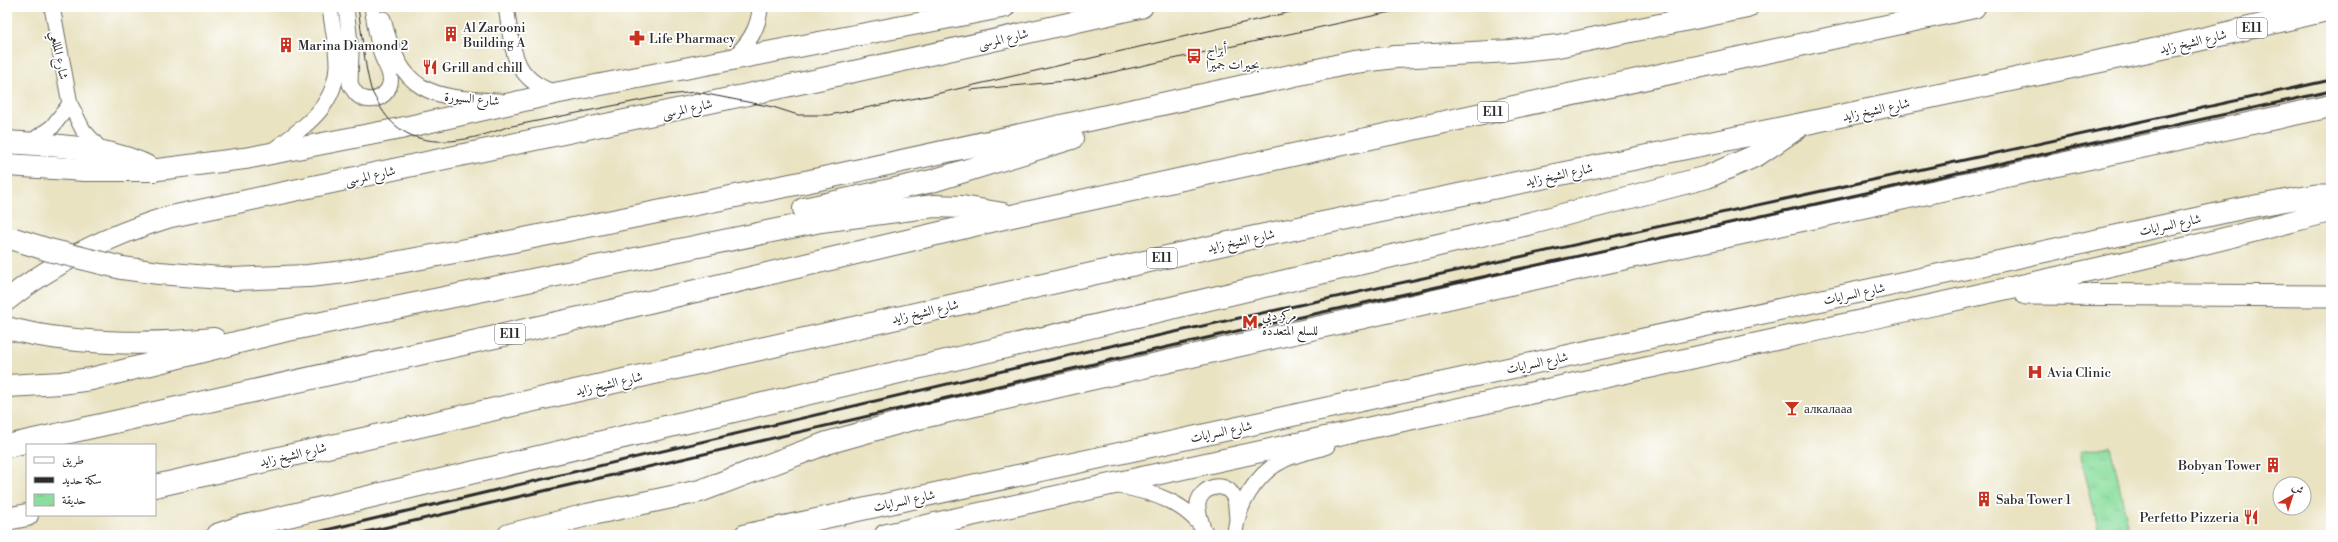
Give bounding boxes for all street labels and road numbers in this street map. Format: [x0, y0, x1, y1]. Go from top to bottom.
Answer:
road number: E11 [2237, 18, 2267, 38]
street label: شارع المرسى [977, 25, 1031, 55]
street label: شارع الشيخ زايد [2158, 26, 2229, 60]
street label: شارع المللعي [43, 29, 72, 82]
street label: شارع السيورة [443, 89, 500, 112]
street label: شارع الشيخ زايد [1841, 95, 1912, 128]
street label: شارع المرسى [661, 96, 714, 125]
road number: E11 [1478, 102, 1508, 122]
street label: شارع الشيخ زايد [1524, 160, 1595, 193]
street label: شارع المرسى [344, 163, 397, 192]
street label: شارع السرايات [2138, 211, 2203, 242]
street label: شارع الشيخ زايد [1206, 226, 1277, 259]
road number: E11 [1147, 248, 1177, 268]
street label: شارع السرايات [1822, 280, 1887, 311]
street label: شارع الشيخ زايد [890, 296, 961, 330]
road number: E11 [495, 324, 525, 344]
street label: شارع السرايات [1505, 349, 1570, 380]
street label: شارع الشيخ زايد [574, 368, 645, 402]
street label: شارع السرايات [1189, 418, 1254, 449]
street label: شارع الشيخ زايد [258, 439, 329, 473]
street label: شارع السرايات [872, 487, 937, 518]

